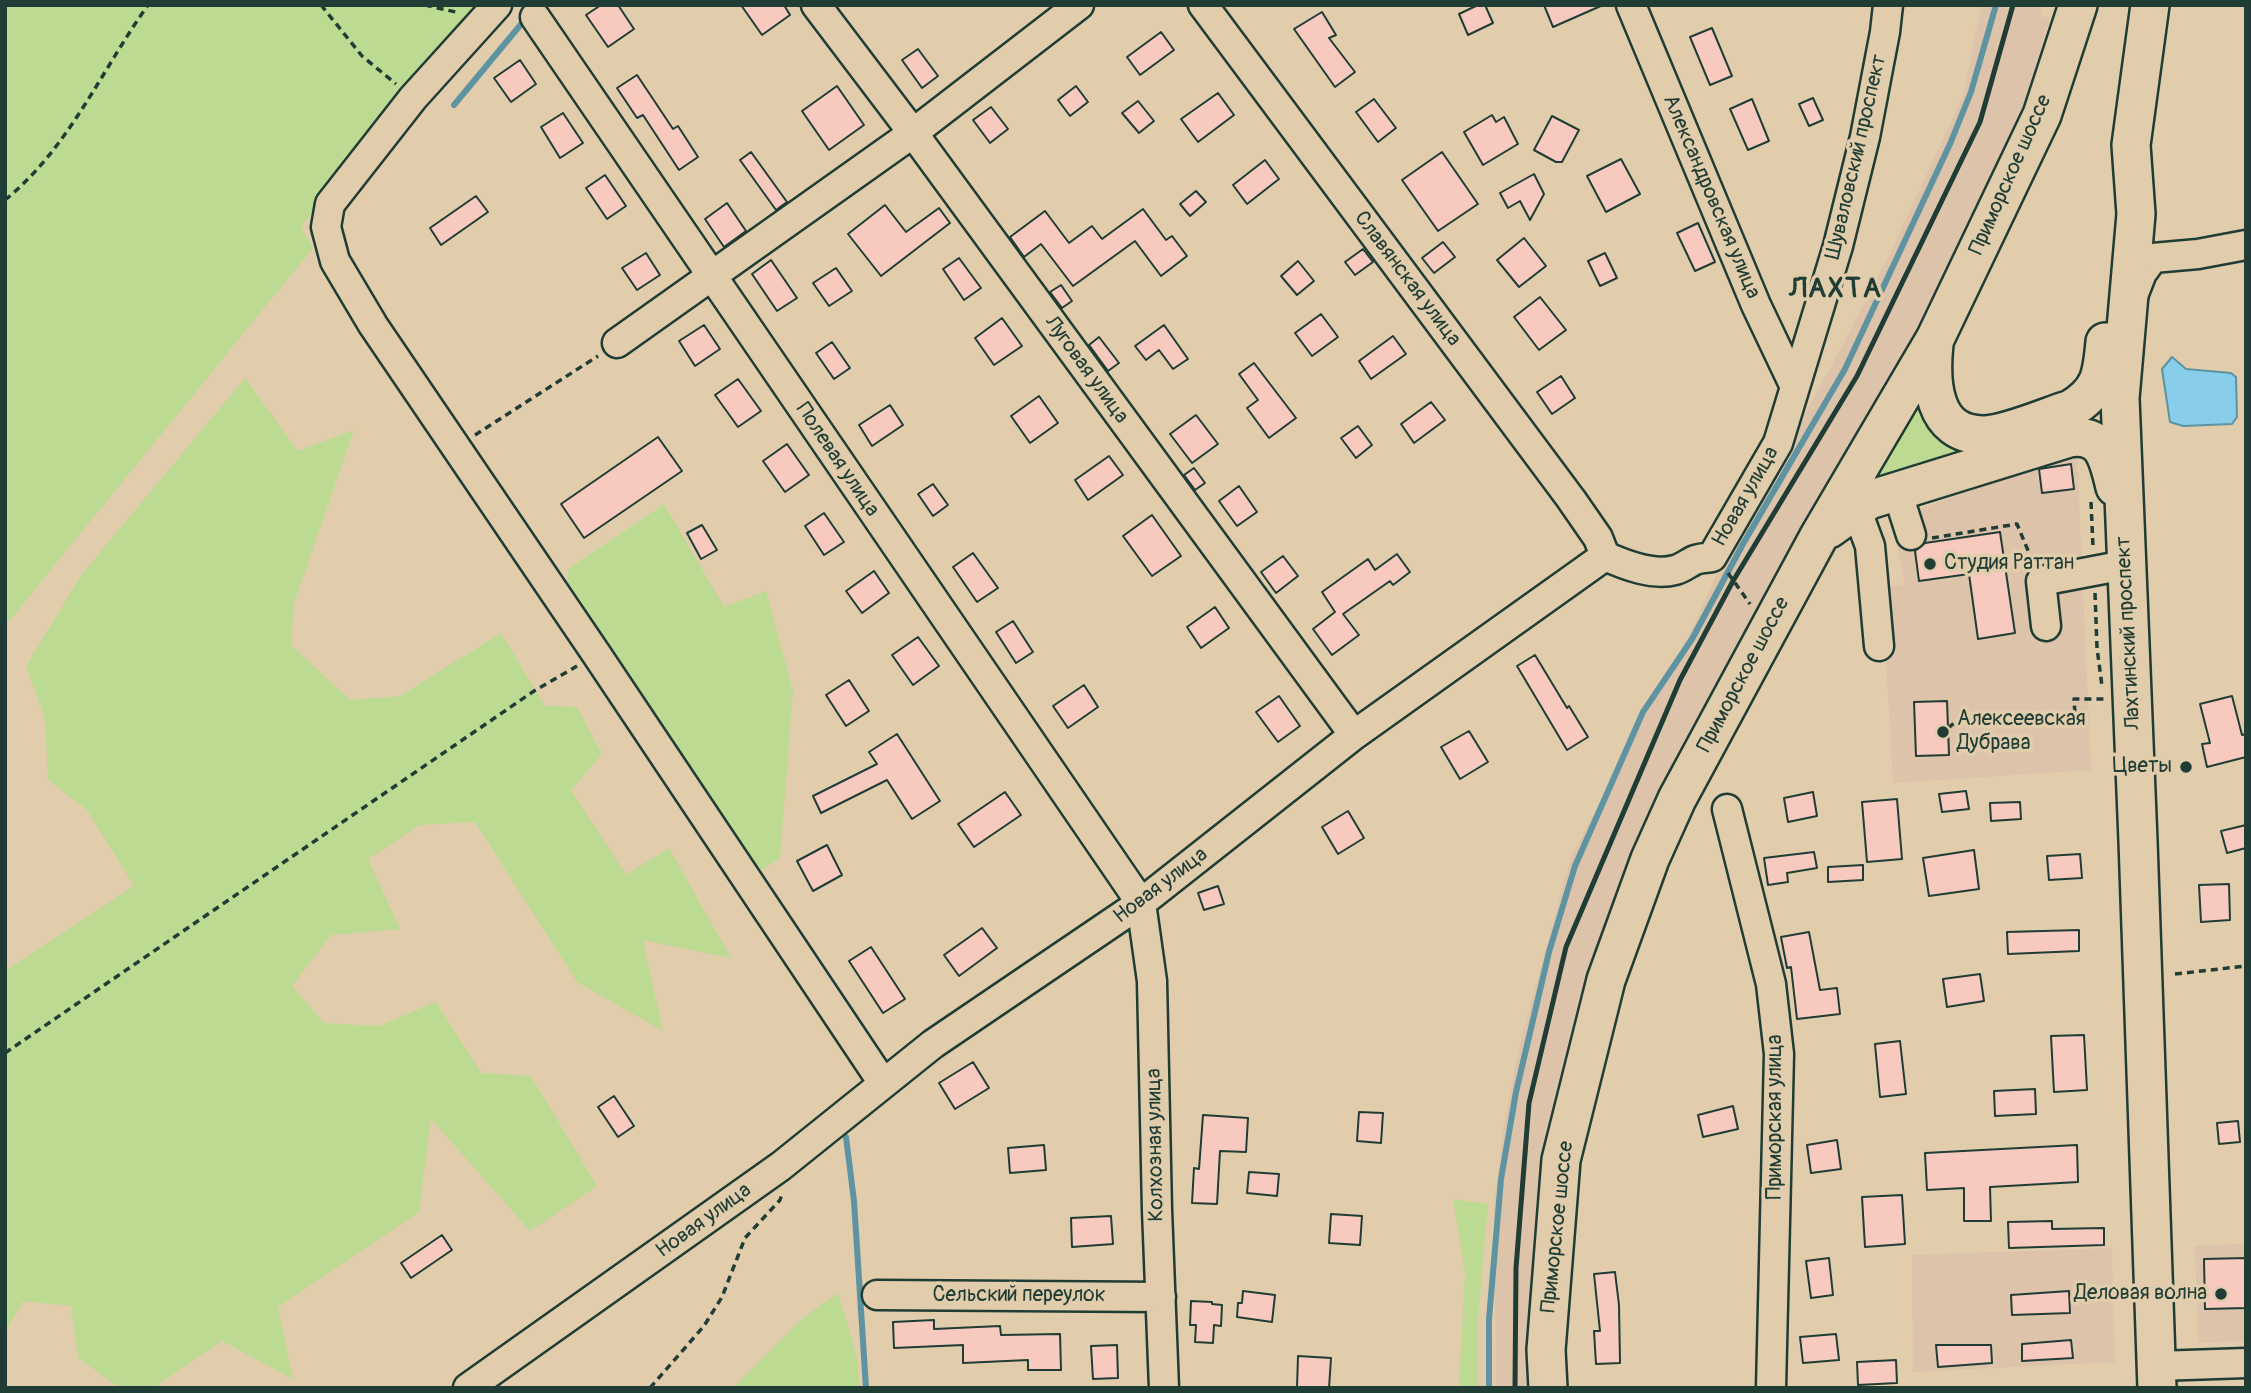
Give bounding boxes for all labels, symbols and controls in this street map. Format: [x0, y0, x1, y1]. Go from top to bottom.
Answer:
street label: Шуваловский проспект [1821, 52, 1893, 262]
street label: Александровская улица [1657, 91, 1765, 303]
street label: Приморское шоссе [1964, 91, 2058, 259]
street label: Славянская улица [1348, 207, 1466, 351]
district label: ЛАХТА [1790, 273, 1882, 307]
street label: Луговая улица [1039, 311, 1133, 429]
street label: Полевая улица [790, 398, 884, 522]
street label: Новая улица [1707, 442, 1785, 552]
street label: Лахтинский проспект [2111, 536, 2147, 730]
place label: Студия Раттан [1944, 551, 2074, 577]
marker: Студия Раттан [1922, 556, 1938, 572]
street label: Приморское шоссе [1692, 593, 1796, 757]
place label: Алексеевская Дубрава [1957, 707, 2086, 757]
marker: Алексеевская Дубрава [1935, 724, 1951, 740]
place label: Цветы [2112, 754, 2172, 780]
marker: Цветы [2178, 759, 2194, 775]
street label: Новая улица [1109, 842, 1213, 930]
street label: Приморская улица [1763, 1035, 1789, 1199]
street label: Колхозная улица [1142, 1068, 1170, 1222]
street label: Приморское шоссе [1536, 1140, 1580, 1314]
street label: Новая улица [652, 1178, 756, 1264]
place label: Деловая волна [2074, 1281, 2207, 1307]
street label: Сельский переулок [933, 1283, 1105, 1309]
marker: Деловая волна [2213, 1286, 2229, 1302]

